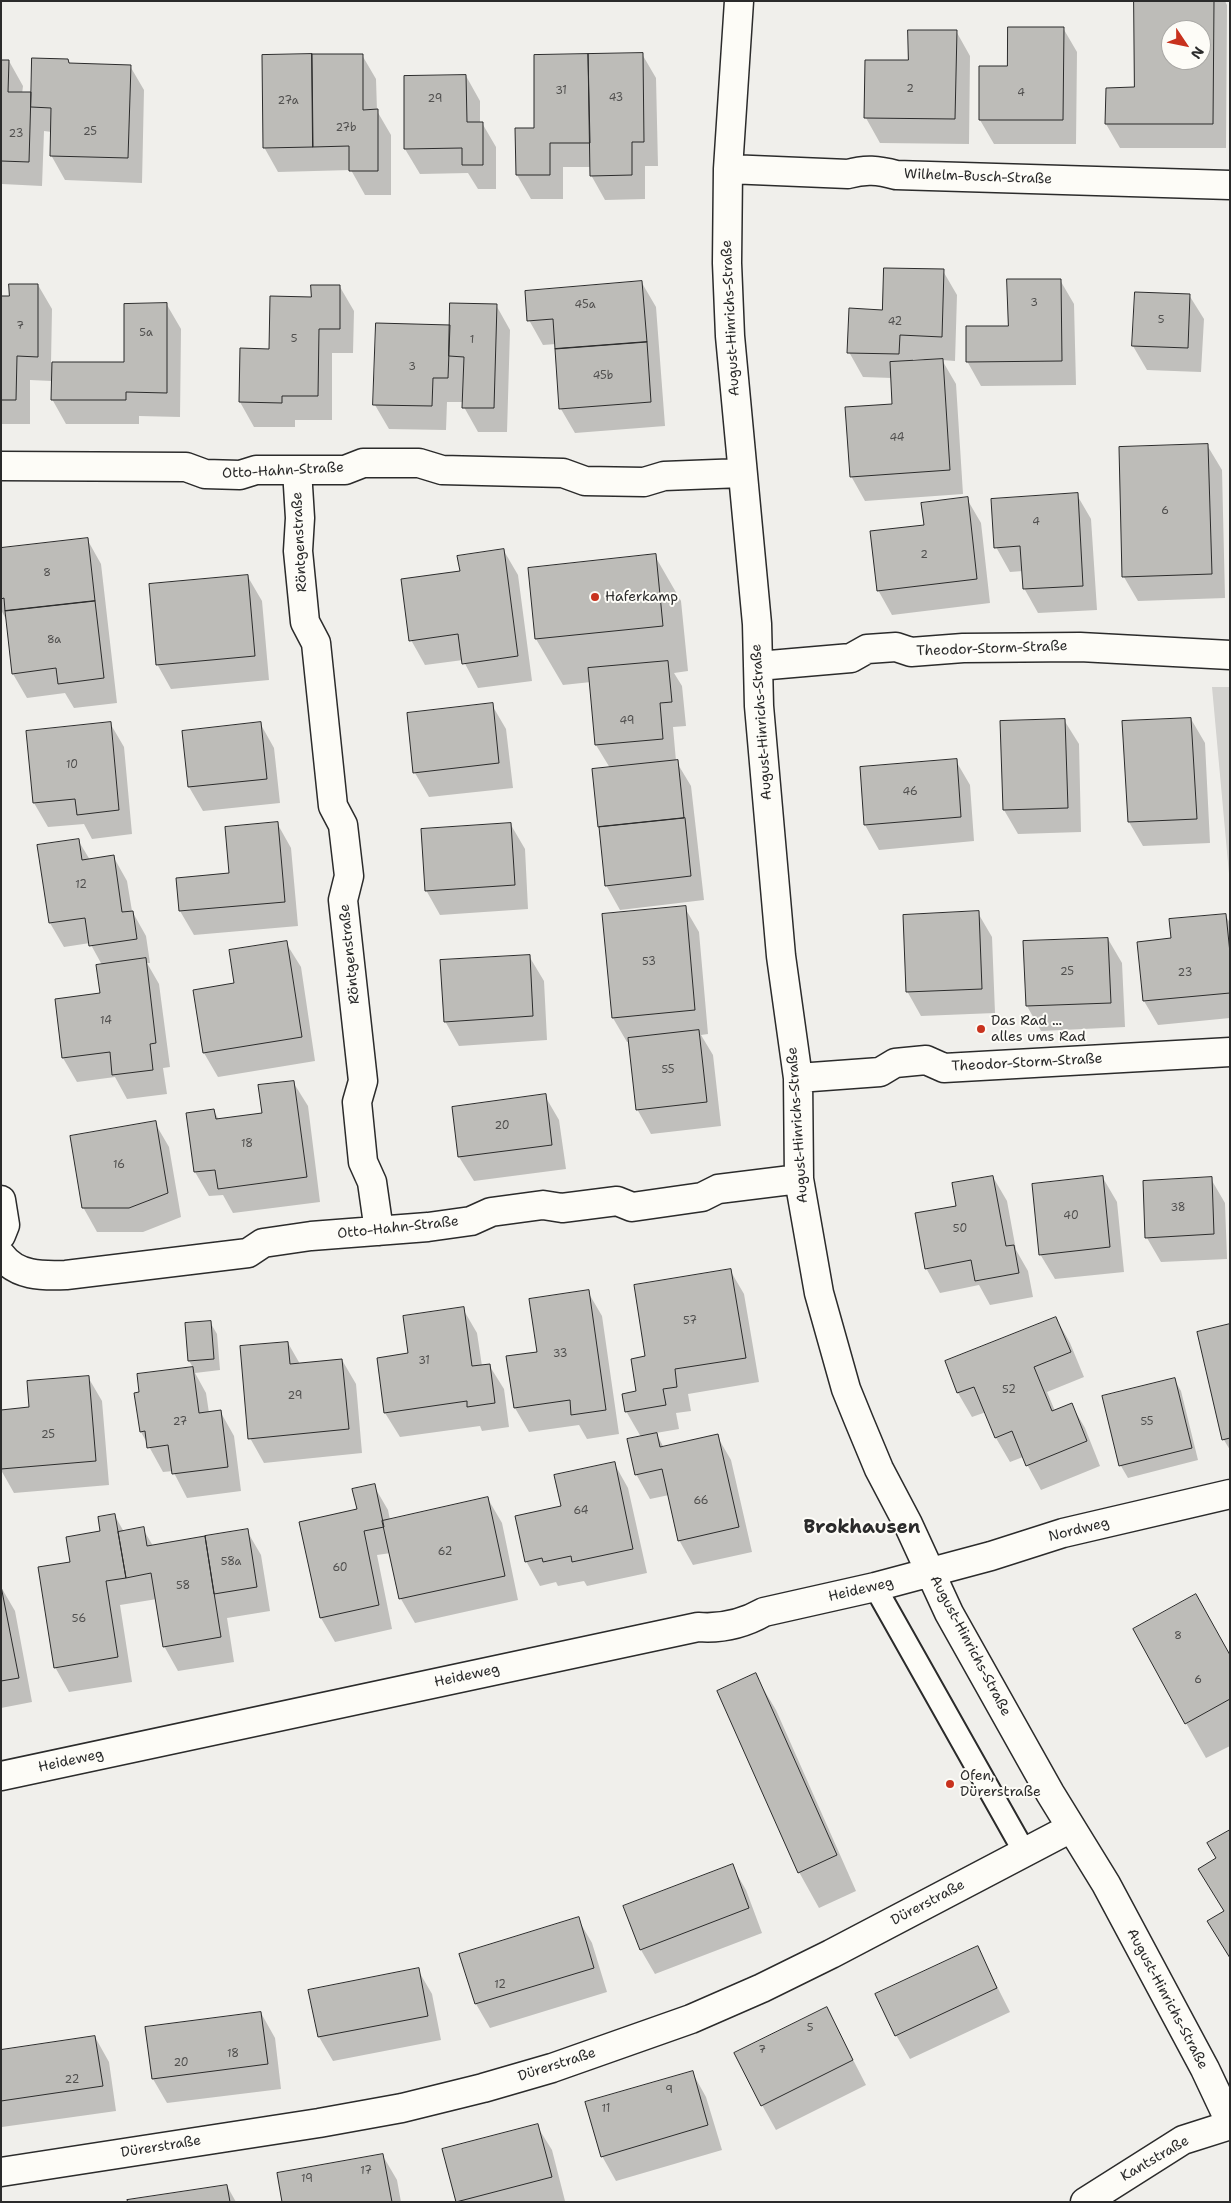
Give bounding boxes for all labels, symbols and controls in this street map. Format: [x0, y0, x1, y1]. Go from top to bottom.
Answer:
north arrow [1161, 20, 1211, 70]
text: N [1187, 43, 1208, 62]
house number: 2 [906, 82, 914, 96]
house number: 31 [555, 84, 567, 98]
house number: 4 [1017, 86, 1025, 100]
house number: 43 [609, 91, 623, 105]
house number: 29 [428, 92, 442, 106]
house number: 27a [278, 94, 298, 108]
house number: 27b [335, 121, 357, 135]
house number: 25 [83, 125, 97, 139]
house number: 23 [9, 127, 23, 141]
street label: Wilhelm-Busch-Straße [904, 166, 1052, 188]
street label: August-Hinrichs-Straße [719, 239, 743, 397]
house number: 3 [1030, 296, 1038, 310]
house number: 45a [575, 298, 595, 312]
house number: 5 [1158, 313, 1164, 327]
house number: 42 [888, 315, 902, 329]
house number: 7 [16, 319, 24, 333]
house number: 5a [139, 326, 153, 340]
house number: 5 [291, 332, 297, 346]
house number: 1 [470, 333, 474, 347]
house number: 3 [408, 360, 416, 374]
house number: 45b [593, 369, 613, 383]
house number: 44 [889, 431, 905, 445]
street label: Otto-Hahn-Straße [222, 459, 344, 483]
street label: Röntgenstraße [289, 491, 311, 593]
house number: 6 [1161, 504, 1169, 518]
house number: 4 [1032, 515, 1040, 529]
house number: 2 [920, 548, 928, 562]
house number: 8 [43, 566, 51, 580]
place label: Haferkamp [605, 589, 678, 605]
marker: Haferkamp [589, 591, 601, 603]
house number: 8a [47, 633, 61, 647]
street label: Theodor-Storm-Straße [916, 638, 1068, 660]
street label: August-Hinrichs-Straße [748, 643, 776, 801]
house number: 49 [620, 714, 634, 728]
house number: 10 [66, 758, 78, 772]
house number: 46 [902, 785, 918, 799]
house number: 12 [75, 878, 87, 892]
street label: Röntgenstraße [336, 903, 364, 1005]
house number: 53 [642, 955, 656, 969]
house number: 25 [1060, 965, 1074, 979]
house number: 23 [1178, 966, 1192, 980]
place label: Das Rad ... alles ums Rad [991, 1013, 1086, 1046]
house number: 14 [100, 1014, 112, 1028]
marker: Das Rad ... alles ums Rad [975, 1023, 987, 1035]
street label: August-Hinrichs-Straße [784, 1046, 812, 1204]
street label: Theodor-Storm-Straße [951, 1051, 1103, 1075]
house number: 55 [661, 1063, 675, 1077]
house number: 20 [494, 1119, 510, 1133]
house number: 18 [241, 1137, 253, 1151]
house number: 16 [113, 1158, 125, 1172]
house number: 38 [1170, 1201, 1186, 1215]
house number: 40 [1063, 1209, 1079, 1223]
street label: Otto-Hahn-Straße [336, 1213, 460, 1243]
house number: 50 [953, 1222, 967, 1236]
house number: 57 [683, 1314, 697, 1328]
house number: 33 [553, 1347, 567, 1361]
house number: 31 [418, 1354, 430, 1368]
house number: 52 [1002, 1383, 1016, 1397]
house number: 29 [288, 1389, 302, 1403]
house number: 27 [173, 1415, 187, 1429]
house number: 55 [1140, 1415, 1154, 1429]
house number: 25 [41, 1428, 55, 1442]
house number: 66 [693, 1494, 709, 1508]
house number: 64 [573, 1504, 589, 1518]
street label: Nordweg [1047, 1514, 1111, 1546]
district label: Brokhausen [804, 1517, 920, 1539]
house number: 62 [438, 1545, 452, 1559]
house number: 58a [221, 1555, 241, 1569]
house number: 60 [332, 1561, 348, 1575]
street label: August-Hinrichs-Straße [926, 1573, 1014, 1719]
street label: Heideweg [827, 1574, 895, 1606]
house number: 58 [176, 1579, 190, 1593]
house number: 56 [72, 1612, 86, 1626]
house number: 8 [1174, 1629, 1182, 1643]
street label: Heideweg [433, 1661, 501, 1691]
house number: 6 [1194, 1673, 1202, 1687]
street label: Heideweg [37, 1746, 105, 1776]
place label: Ofen, Dürerstraße [960, 1768, 1041, 1800]
marker: Ofen, Dürerstraße [944, 1778, 956, 1790]
street label: Dürerstraße [888, 1877, 968, 1929]
street label: August-Hinrichs-Straße [1123, 1926, 1211, 2072]
house number: 12 [494, 1978, 506, 1992]
house number: 5 [807, 2021, 813, 2035]
house number: 7 [758, 2043, 766, 2057]
street label: Dürerstraße [516, 2045, 598, 2085]
house number: 18 [227, 2047, 239, 2061]
house number: 20 [173, 2056, 189, 2070]
house number: 22 [65, 2073, 79, 2087]
house number: 9 [665, 2083, 673, 2097]
house number: 11 [602, 2102, 610, 2116]
street label: Dürerstraße [120, 2132, 202, 2162]
street label: Kantstraße [1118, 2133, 1192, 2185]
house number: 17 [360, 2164, 372, 2178]
house number: 19 [301, 2172, 313, 2186]

